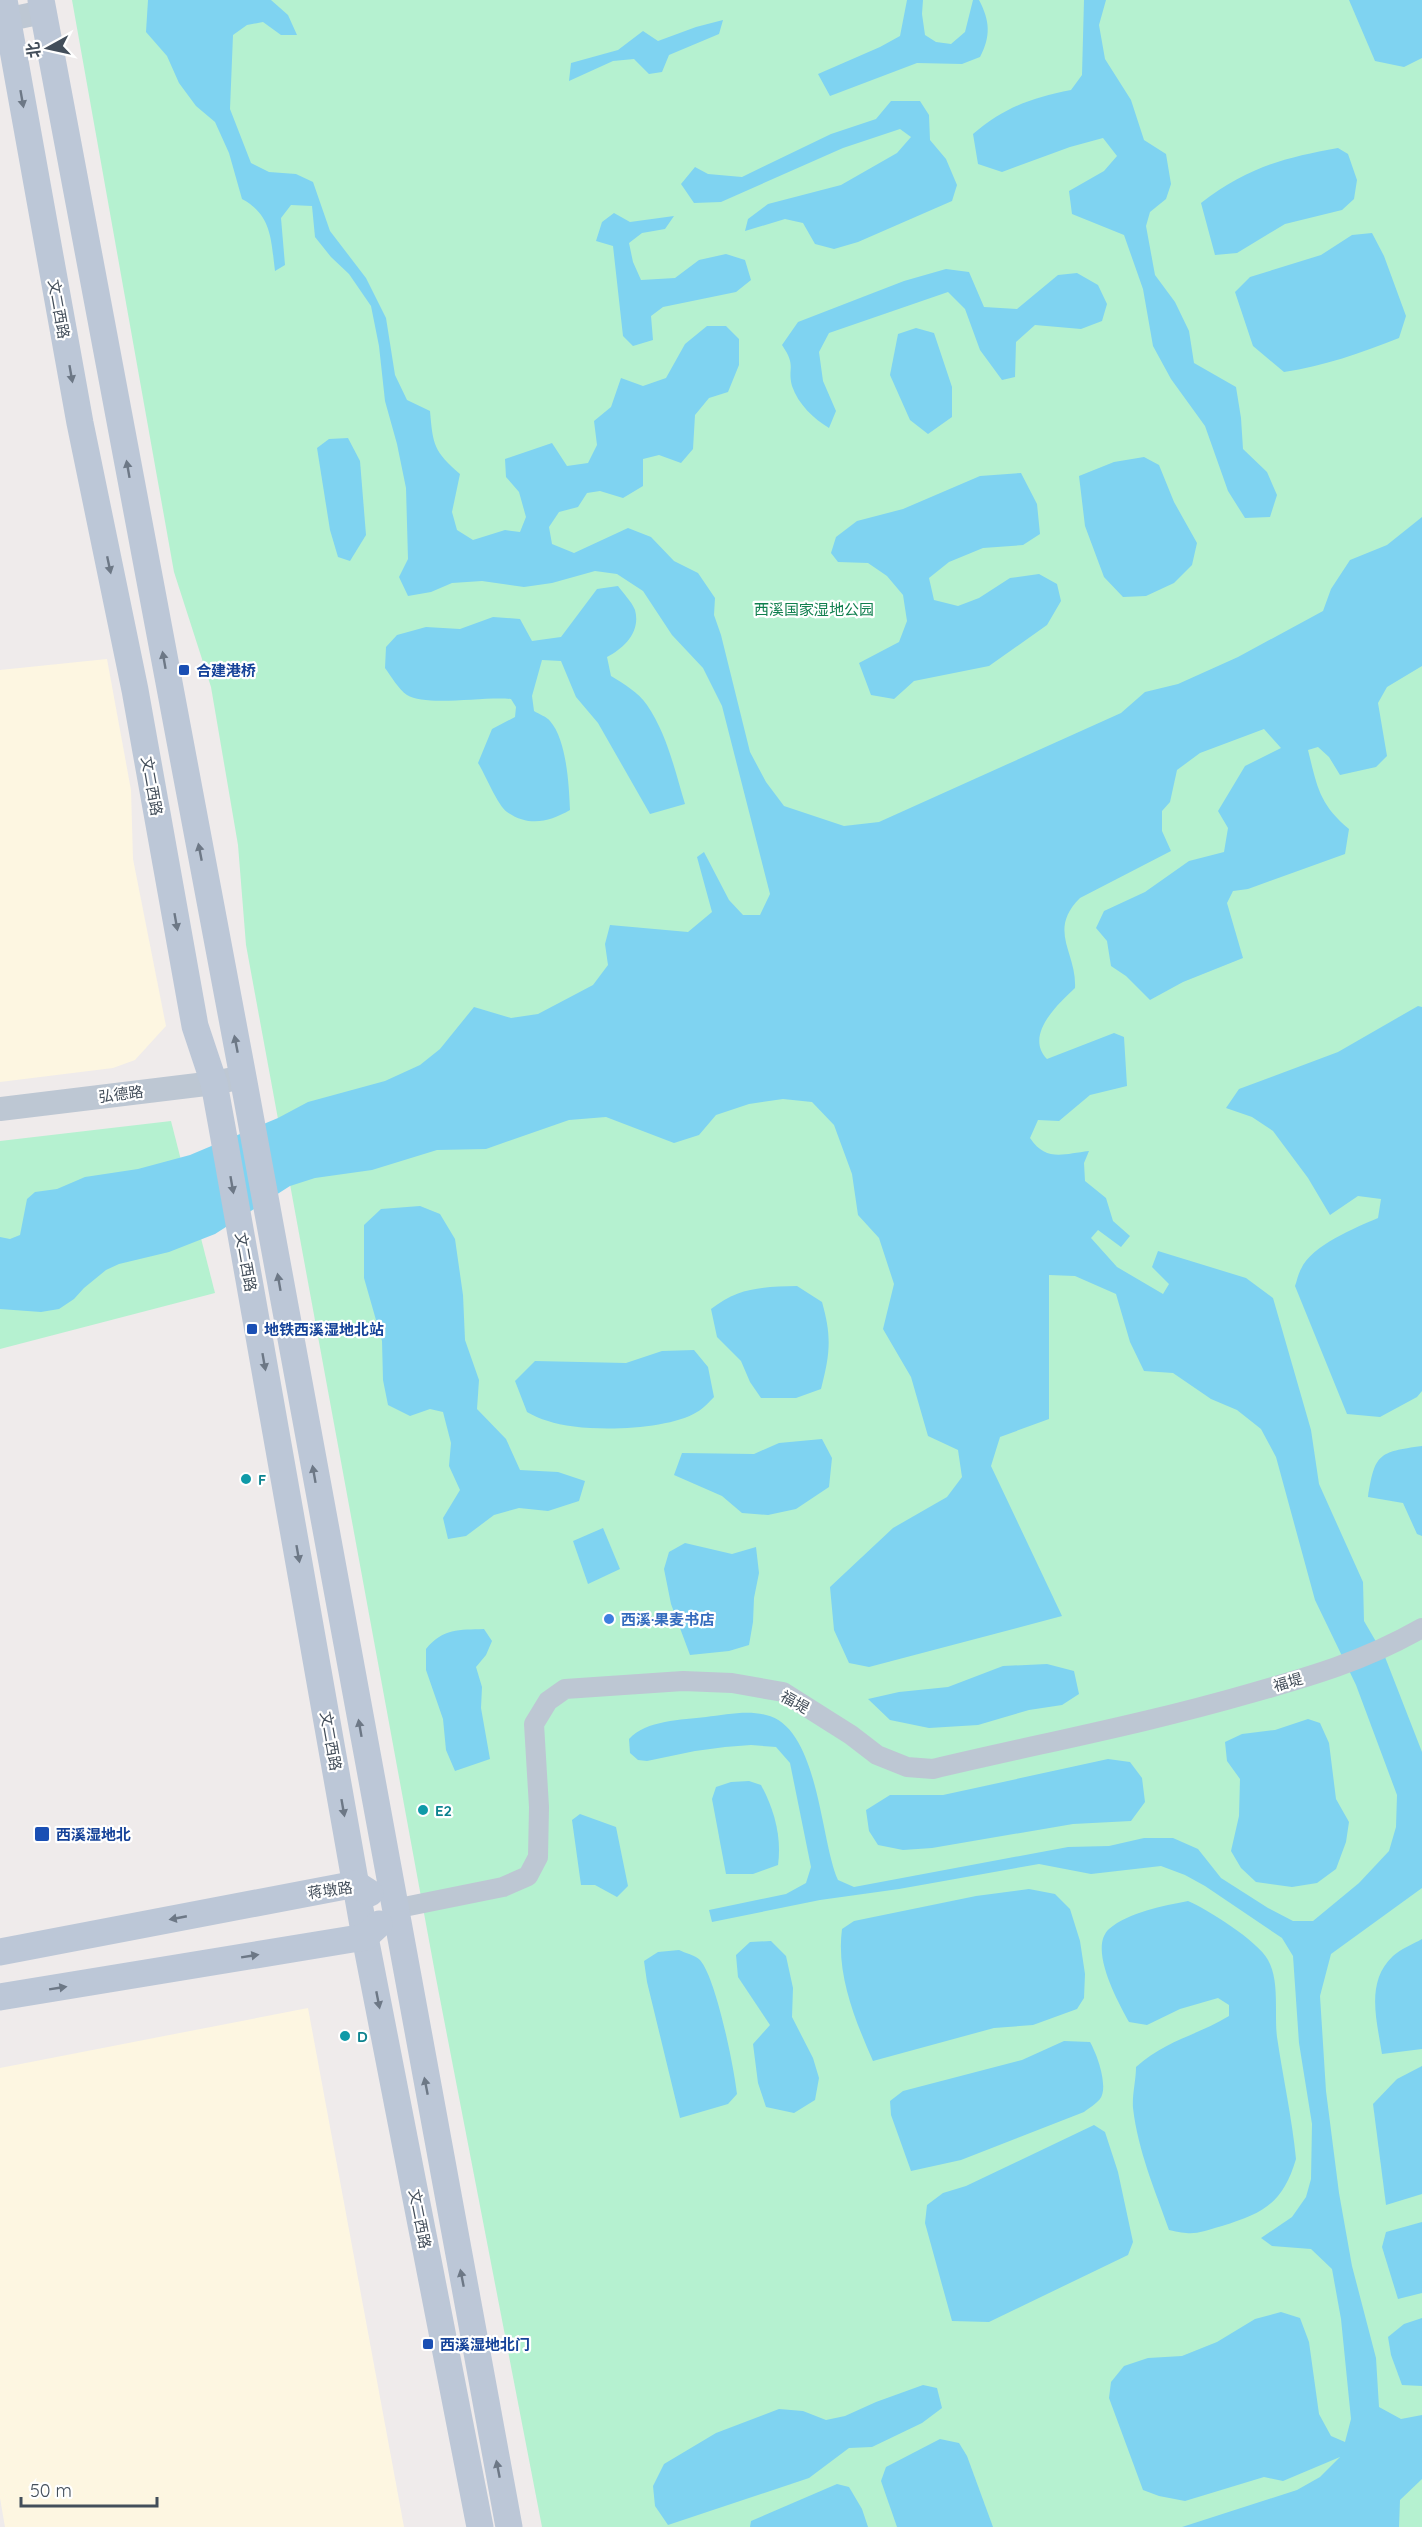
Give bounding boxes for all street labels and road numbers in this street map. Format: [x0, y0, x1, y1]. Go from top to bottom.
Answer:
street label: 文二西路 [44, 278, 74, 340]
street label: 文二西路 [137, 755, 167, 817]
street label: 弘德路 [98, 1082, 144, 1106]
street label: 文二西路 [231, 1231, 261, 1293]
street label: 福堤 [1271, 1669, 1305, 1695]
street label: 福堤 [777, 1686, 813, 1718]
street label: 文二西路 [316, 1710, 346, 1772]
street label: 蒋墩路 [306, 1877, 354, 1903]
street label: 文二西路 [405, 2188, 435, 2250]

